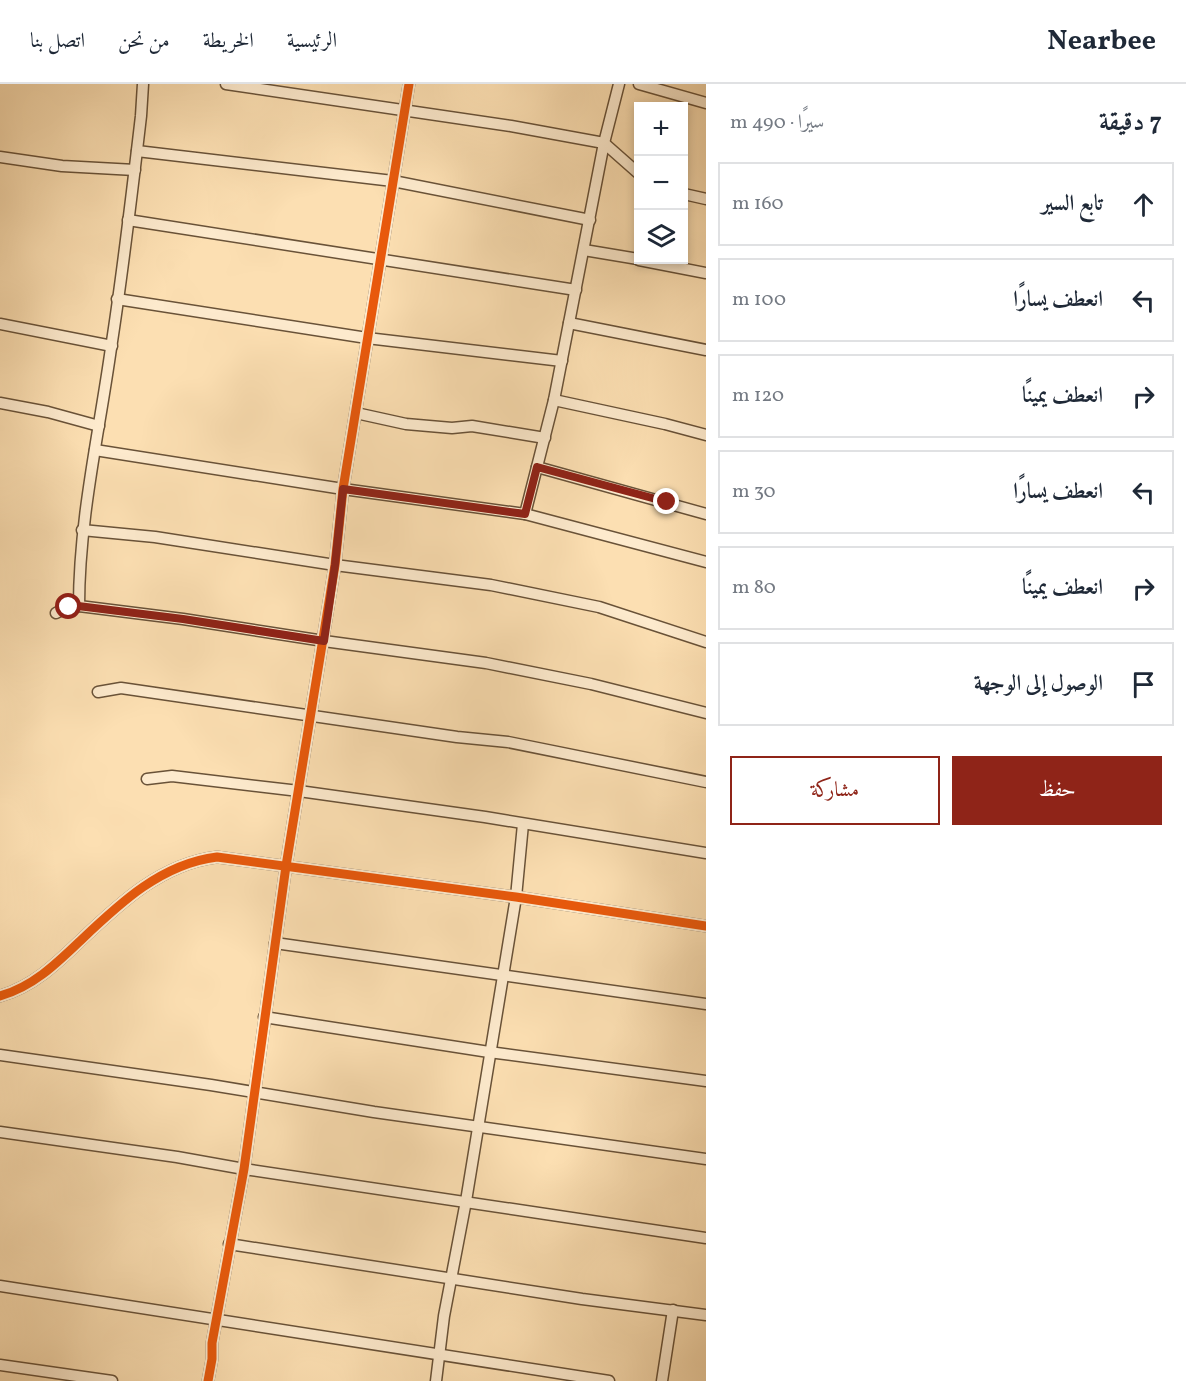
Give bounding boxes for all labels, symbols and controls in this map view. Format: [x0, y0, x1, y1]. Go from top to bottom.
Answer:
text: Nearbee [1047, 22, 1156, 61]
text: اتصل بنا [30, 27, 85, 56]
text: من نحن [118, 27, 170, 56]
text: الخريطة [203, 27, 254, 56]
text: الرئيسية [287, 27, 337, 56]
map controls [634, 102, 688, 264]
button: + [634, 102, 688, 156]
text: 7 دقيقة [1099, 105, 1162, 141]
text: سيرًا · 490 m [730, 109, 824, 137]
button: − [634, 156, 688, 210]
icon: ahead [1127, 188, 1160, 221]
text: تابع السير [1041, 189, 1103, 220]
text: 160 m [732, 190, 784, 218]
button: layers [634, 210, 688, 264]
icon: left [1127, 284, 1160, 317]
text: انعطف يسارًا [1013, 285, 1103, 316]
text: 100 m [732, 286, 786, 314]
icon: right [1127, 380, 1160, 413]
text: انعطف يمينًا [1022, 381, 1103, 412]
text: 120 m [732, 382, 784, 410]
icon: left [1127, 476, 1160, 509]
text: انعطف يسارًا [1013, 477, 1103, 508]
text: 30 m [732, 478, 776, 506]
route end [653, 488, 679, 514]
icon: right [1127, 572, 1160, 605]
text: انعطف يمينًا [1022, 573, 1103, 604]
text: 80 m [732, 574, 776, 602]
route start [55, 593, 81, 619]
icon: arrive [1127, 668, 1160, 701]
text: الوصول إلى الوجهة [974, 669, 1103, 700]
button: مشاركة [730, 756, 940, 825]
button: حفظ [952, 756, 1162, 825]

